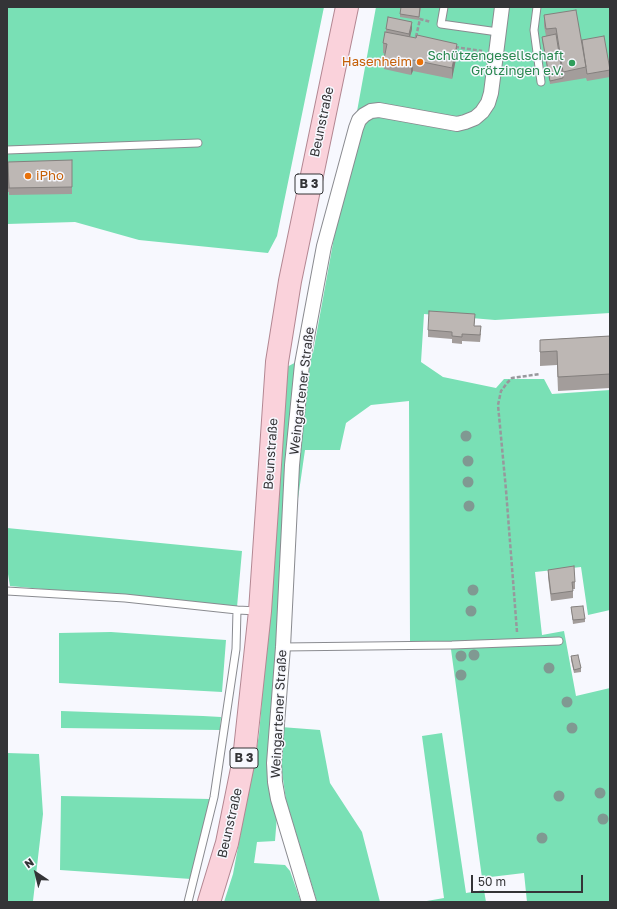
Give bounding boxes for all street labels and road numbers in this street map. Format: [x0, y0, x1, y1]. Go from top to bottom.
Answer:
street label: Beunstraße [307, 85, 337, 159]
road number: B 3 [295, 174, 323, 194]
street label: Weingartener Straße [286, 326, 318, 456]
street label: Beunstraße [261, 418, 281, 490]
street label: Weingartener Straße [268, 649, 290, 779]
road number: B 3 [230, 748, 258, 768]
street label: Beunstraße [214, 786, 246, 860]

